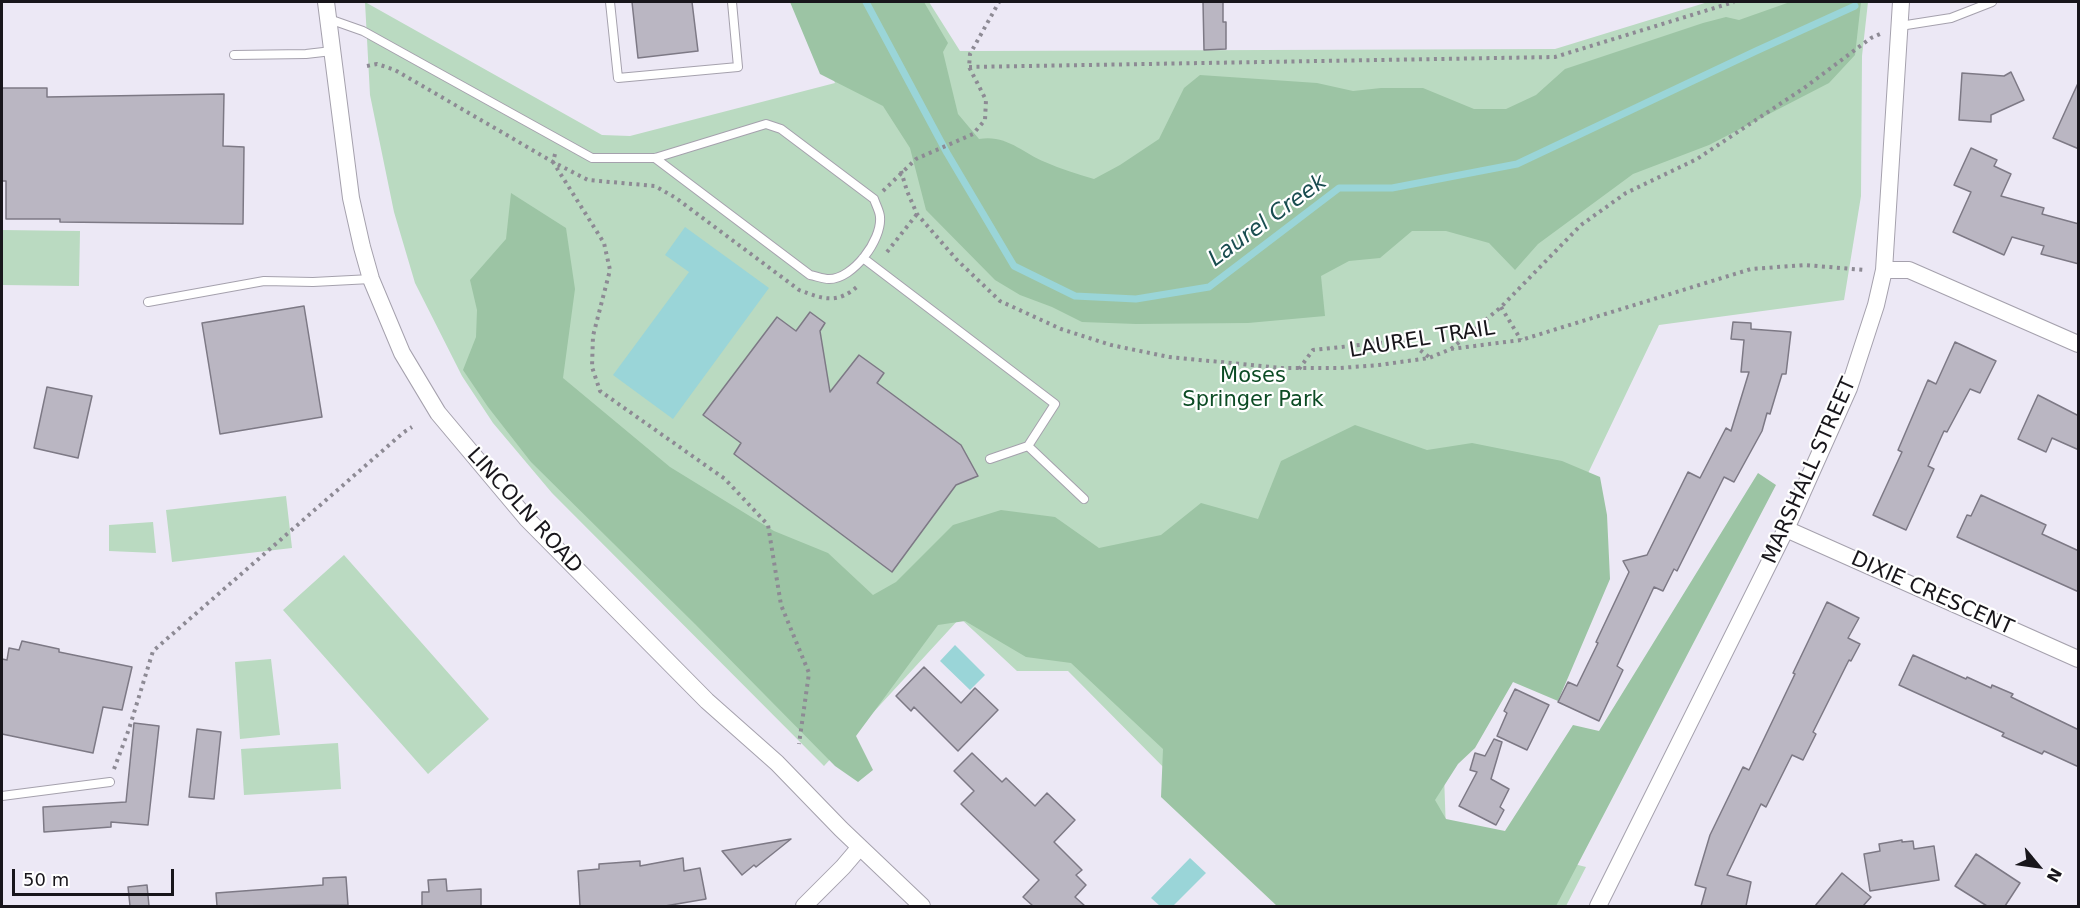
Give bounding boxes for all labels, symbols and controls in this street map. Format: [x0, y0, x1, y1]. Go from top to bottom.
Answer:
water label: Laurel Creek [1204, 169, 1332, 273]
street label: LAUREL TRAIL [1347, 316, 1497, 364]
park label: Moses Springer Park [1182, 364, 1324, 414]
street label: MARSHALL STREET [1758, 374, 1862, 568]
street label: LINCOLN ROAD [461, 443, 587, 579]
street label: DIXIE CRESCENT [1847, 547, 2017, 641]
north arrow [2008, 836, 2068, 896]
scale bar [15, 857, 177, 895]
text: N [2043, 865, 2066, 885]
text: 50 m [23, 869, 69, 890]

